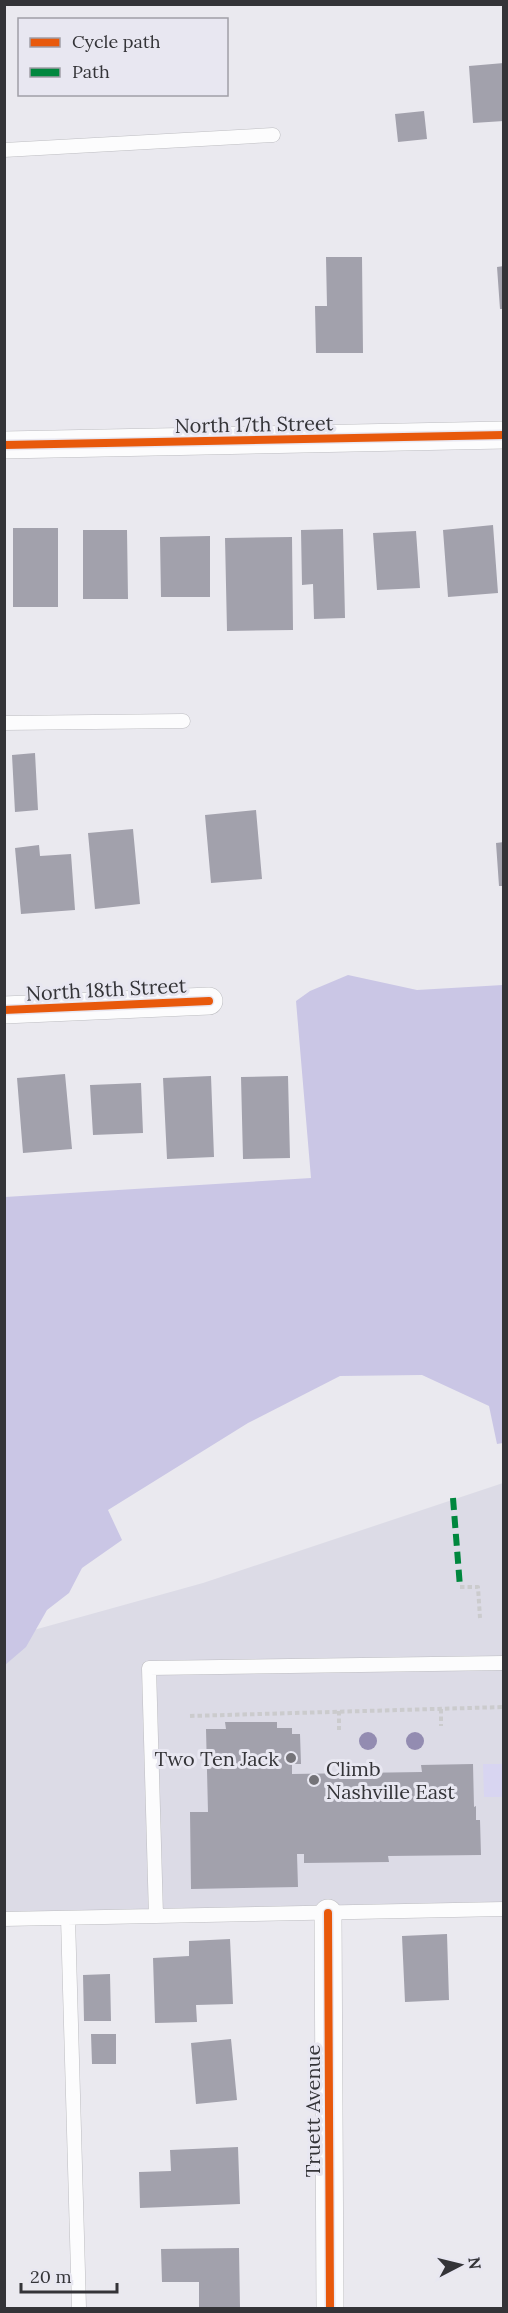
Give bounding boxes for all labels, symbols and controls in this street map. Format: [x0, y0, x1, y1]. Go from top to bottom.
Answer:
legend [18, 18, 228, 96]
text: Cycle path [72, 30, 161, 53]
text: Path [72, 60, 110, 83]
street label: North 17th Street [174, 410, 334, 438]
street label: North 18th Street [25, 972, 187, 1006]
place label: Two Ten Jack [155, 1746, 279, 1771]
marker: Two Ten Jack [284, 1751, 298, 1765]
place label: Climb Nashville East [326, 1756, 455, 1804]
marker: Climb Nashville East [307, 1773, 321, 1787]
street label: Truett Avenue [300, 2045, 325, 2177]
north arrow [430, 2235, 490, 2295]
scale bar [21, 2256, 117, 2294]
text: N [464, 2256, 486, 2271]
text: 20 m [30, 2265, 72, 2288]

